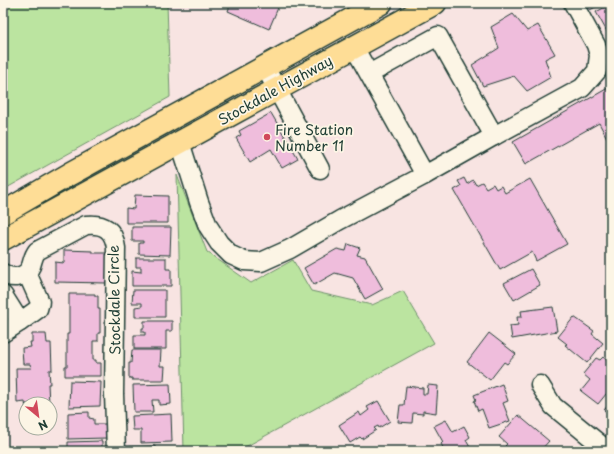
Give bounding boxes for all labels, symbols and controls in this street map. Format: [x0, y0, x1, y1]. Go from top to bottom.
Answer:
street label: Stockdale Highway [214, 50, 336, 130]
place label: Fire Station Number 11 [275, 119, 353, 156]
marker: Fire Station Number 11 [262, 132, 272, 142]
street label: Stockdale Circle [103, 245, 125, 355]
north arrow [18, 396, 58, 436]
text: N [35, 416, 51, 435]

